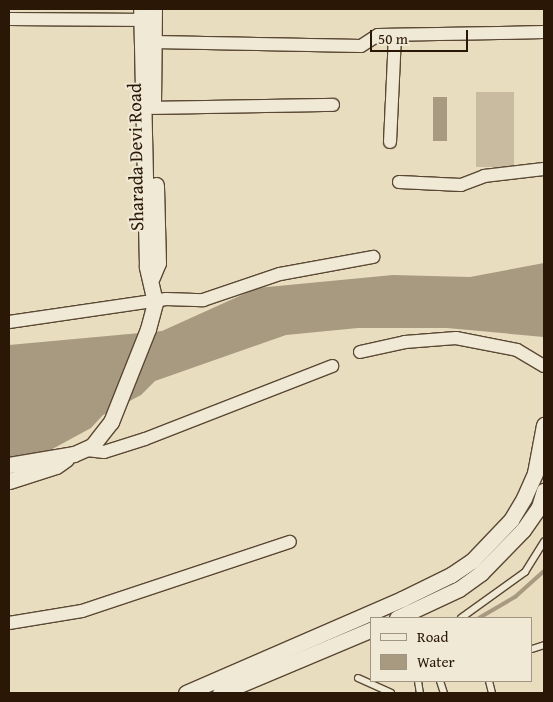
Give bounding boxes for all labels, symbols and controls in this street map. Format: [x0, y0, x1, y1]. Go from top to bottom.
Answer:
scale bar [373, 20, 470, 52]
text: 50 m [378, 28, 408, 49]
street label: Sharada Devi Road [123, 83, 149, 231]
legend [370, 617, 533, 682]
text: Road [417, 626, 448, 647]
text: Water [417, 651, 455, 672]

